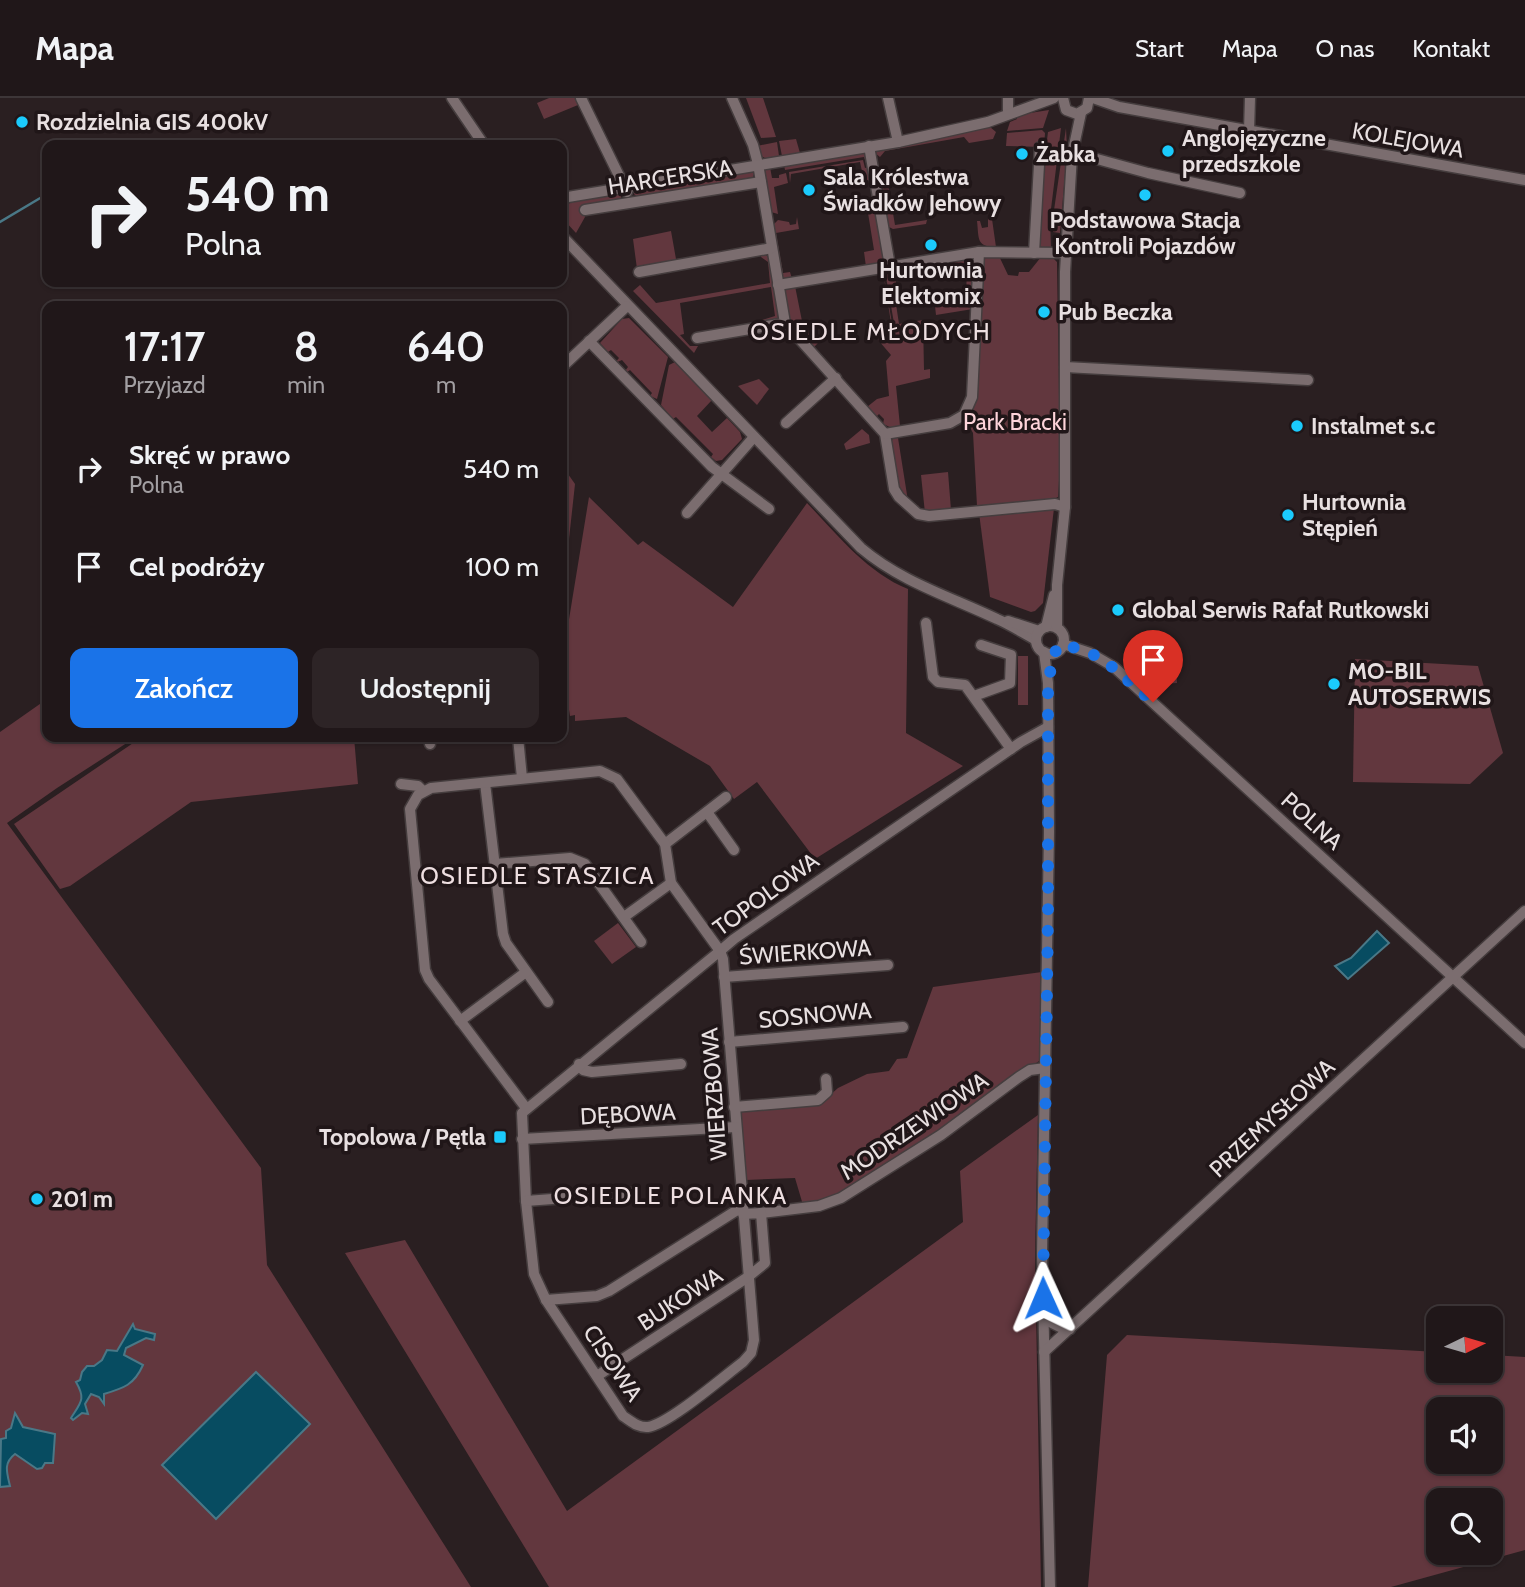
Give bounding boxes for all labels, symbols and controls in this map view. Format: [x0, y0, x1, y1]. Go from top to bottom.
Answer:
text: Mapa [35, 28, 114, 68]
text: Start [1135, 34, 1184, 63]
text: Mapa [1222, 34, 1278, 63]
text: O nas [1316, 34, 1374, 63]
text: Kontakt [1412, 34, 1490, 63]
place label: Rozdzielnia GIS 400kV [36, 108, 269, 136]
marker: Rozdzielnia GIS 400kV [14, 114, 30, 130]
street label: KOLEJOWA [1350, 116, 1466, 164]
place label: Anglojęzyczne przedszkole [1182, 124, 1326, 178]
place label: Żabka [1036, 140, 1096, 168]
marker: Anglojęzyczne przedszkole [1160, 143, 1176, 159]
marker: Żabka [1014, 146, 1030, 162]
street label: HARCERSKA [606, 153, 734, 201]
place label: Sala Królestwa Świadków Jehowy [823, 163, 1002, 217]
text: 540 m [185, 164, 330, 223]
icon: right [70, 168, 161, 259]
marker: Sala Królestwa Świadków Jehowy [801, 182, 817, 198]
marker: Podstawowa Stacja Kontroli Pojazdów [1137, 187, 1153, 203]
place label: Podstawowa Stacja Kontroli Pojazdów [1049, 206, 1241, 260]
text: Polna [185, 224, 261, 263]
marker: Hurtownia Elektomix [923, 237, 939, 253]
place label: Hurtownia Elektomix [879, 256, 984, 310]
place label: Pub Beczka [1058, 298, 1173, 326]
marker: Pub Beczka [1036, 304, 1052, 320]
district label: OSIEDLE MŁODYCH [750, 317, 992, 346]
text: 17:17 [124, 320, 205, 372]
text: 8 [293, 320, 319, 372]
text: 640 [407, 320, 485, 372]
text: Przyjazd [124, 371, 206, 399]
text: min [287, 371, 325, 399]
text: m [436, 371, 456, 399]
park label: Park Bracki [963, 408, 1067, 436]
place label: Instalmet s.c [1311, 412, 1435, 440]
marker: Instalmet s.c [1289, 418, 1305, 434]
text: Skręć w prawo [129, 439, 290, 471]
icon: right [70, 450, 108, 488]
text: 540 m [463, 453, 539, 485]
text: Polna [129, 471, 184, 499]
place label: Hurtownia Stępień [1302, 488, 1407, 542]
marker: Hurtownia Stępień [1280, 507, 1296, 523]
icon: arrive [70, 548, 108, 586]
text: Cel podróży [129, 551, 265, 583]
text: 100 m [466, 551, 539, 583]
place label: Global Serwis Rafał Rutkowski [1132, 596, 1429, 624]
marker: Global Serwis Rafał Rutkowski [1110, 602, 1126, 618]
pin [1123, 630, 1183, 702]
icon: arrive [1134, 641, 1172, 679]
button: Zakończ [70, 648, 298, 728]
button: Udostępnij [312, 648, 539, 728]
place label: MO-BIL AUTOSERWIS [1348, 657, 1491, 711]
marker: MO-BIL AUTOSERWIS [1326, 676, 1342, 692]
street label: POLNA [1276, 786, 1348, 856]
street label: TOPOLOWA [708, 846, 824, 942]
district label: OSIEDLE STASZICA [420, 861, 656, 890]
street label: ŚWIERKOWA [738, 933, 872, 971]
street label: SOSNOWA [757, 996, 873, 1034]
street label: WIERZBOWA [695, 1027, 733, 1161]
street label: PRZEMYSŁOWA [1204, 1053, 1340, 1183]
street label: MODRZEWIOWA [835, 1066, 993, 1186]
street label: DĘBOWA [579, 1098, 677, 1130]
place label: Topolowa / Pętla [319, 1123, 487, 1151]
marker: Topolowa / Pętla [492, 1129, 508, 1145]
district label: OSIEDLE POLANKA [554, 1181, 788, 1210]
place label: 201 m [51, 1185, 113, 1213]
marker: 201 m [29, 1191, 45, 1207]
street label: BUKOWA [632, 1261, 728, 1337]
position arrow [1006, 1261, 1080, 1335]
north arrow [1426, 1306, 1503, 1382]
map controls [1426, 1306, 1503, 1565]
street label: CISOWA [577, 1319, 649, 1407]
button: sound [1426, 1397, 1503, 1474]
button: search [1426, 1488, 1503, 1565]

